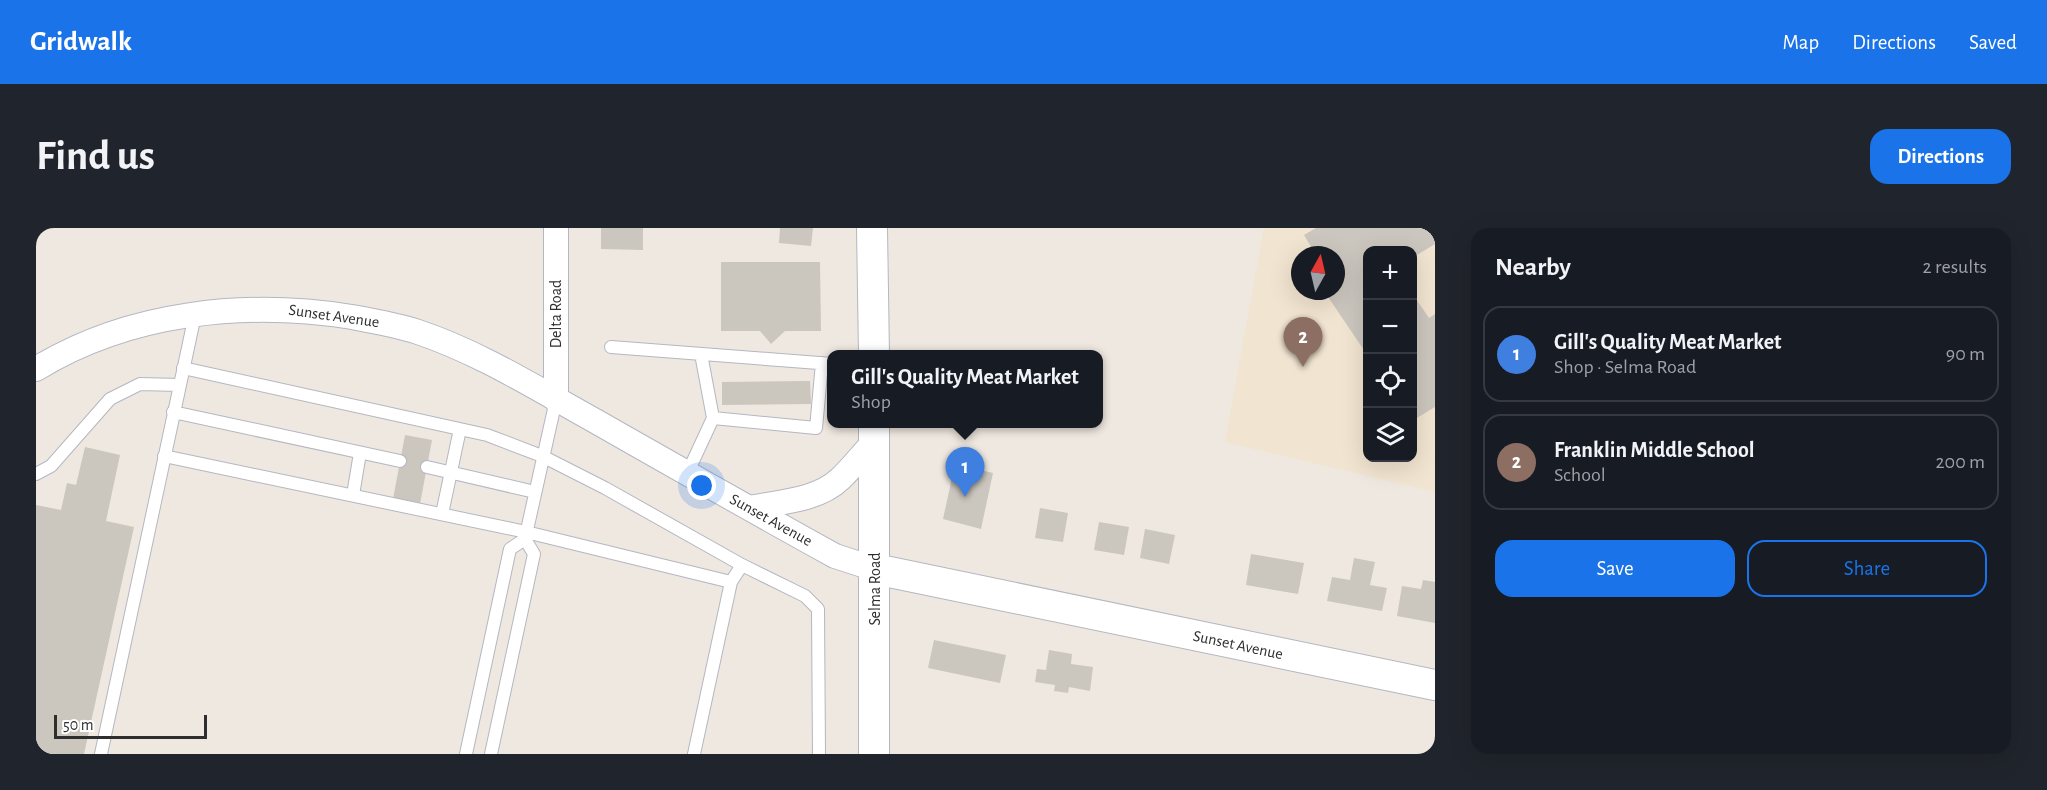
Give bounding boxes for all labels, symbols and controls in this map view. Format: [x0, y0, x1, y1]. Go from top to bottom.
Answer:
text: Gridwalk [30, 28, 132, 56]
text: Map [1783, 32, 1819, 53]
text: Directions [1852, 32, 1936, 53]
text: Saved [1969, 32, 2017, 53]
button: Directions [1870, 129, 2011, 184]
text: Find us [36, 135, 155, 177]
north arrow [1291, 246, 1345, 300]
map controls [1363, 246, 1417, 462]
button: + [1363, 246, 1417, 300]
text: Nearby [1495, 254, 1571, 280]
text: 2 results [1923, 257, 1987, 277]
street label: Delta Road [548, 280, 564, 348]
button: − [1363, 300, 1417, 354]
street label: Sunset Avenue [288, 302, 380, 330]
pin: 2 [1284, 318, 1322, 367]
text: Gill's Quality Meat Market [1554, 331, 1782, 353]
text: 1 [1513, 344, 1520, 364]
text: 90 m [1946, 344, 1985, 364]
popup [827, 350, 1103, 428]
button: locate [1363, 354, 1417, 408]
text: Shop · Selma Road [1554, 357, 1696, 377]
text: Gill's Quality Meat Market [851, 366, 1079, 388]
text: Shop [851, 392, 891, 412]
button: layers [1363, 408, 1417, 462]
text: Franklin Middle School [1554, 439, 1755, 461]
pin: 1 [946, 448, 984, 497]
text: 2 [1512, 452, 1521, 472]
text: 200 m [1935, 452, 1985, 472]
text: School [1554, 465, 1606, 485]
your location [687, 471, 716, 500]
street label: Sunset Avenue [727, 491, 815, 549]
button: Save [1495, 540, 1735, 597]
button: Share [1747, 540, 1987, 597]
street label: Selma Road [867, 552, 883, 626]
street label: Sunset Avenue [1192, 628, 1284, 662]
scale bar [54, 712, 207, 739]
text: 50 m [63, 717, 94, 733]

